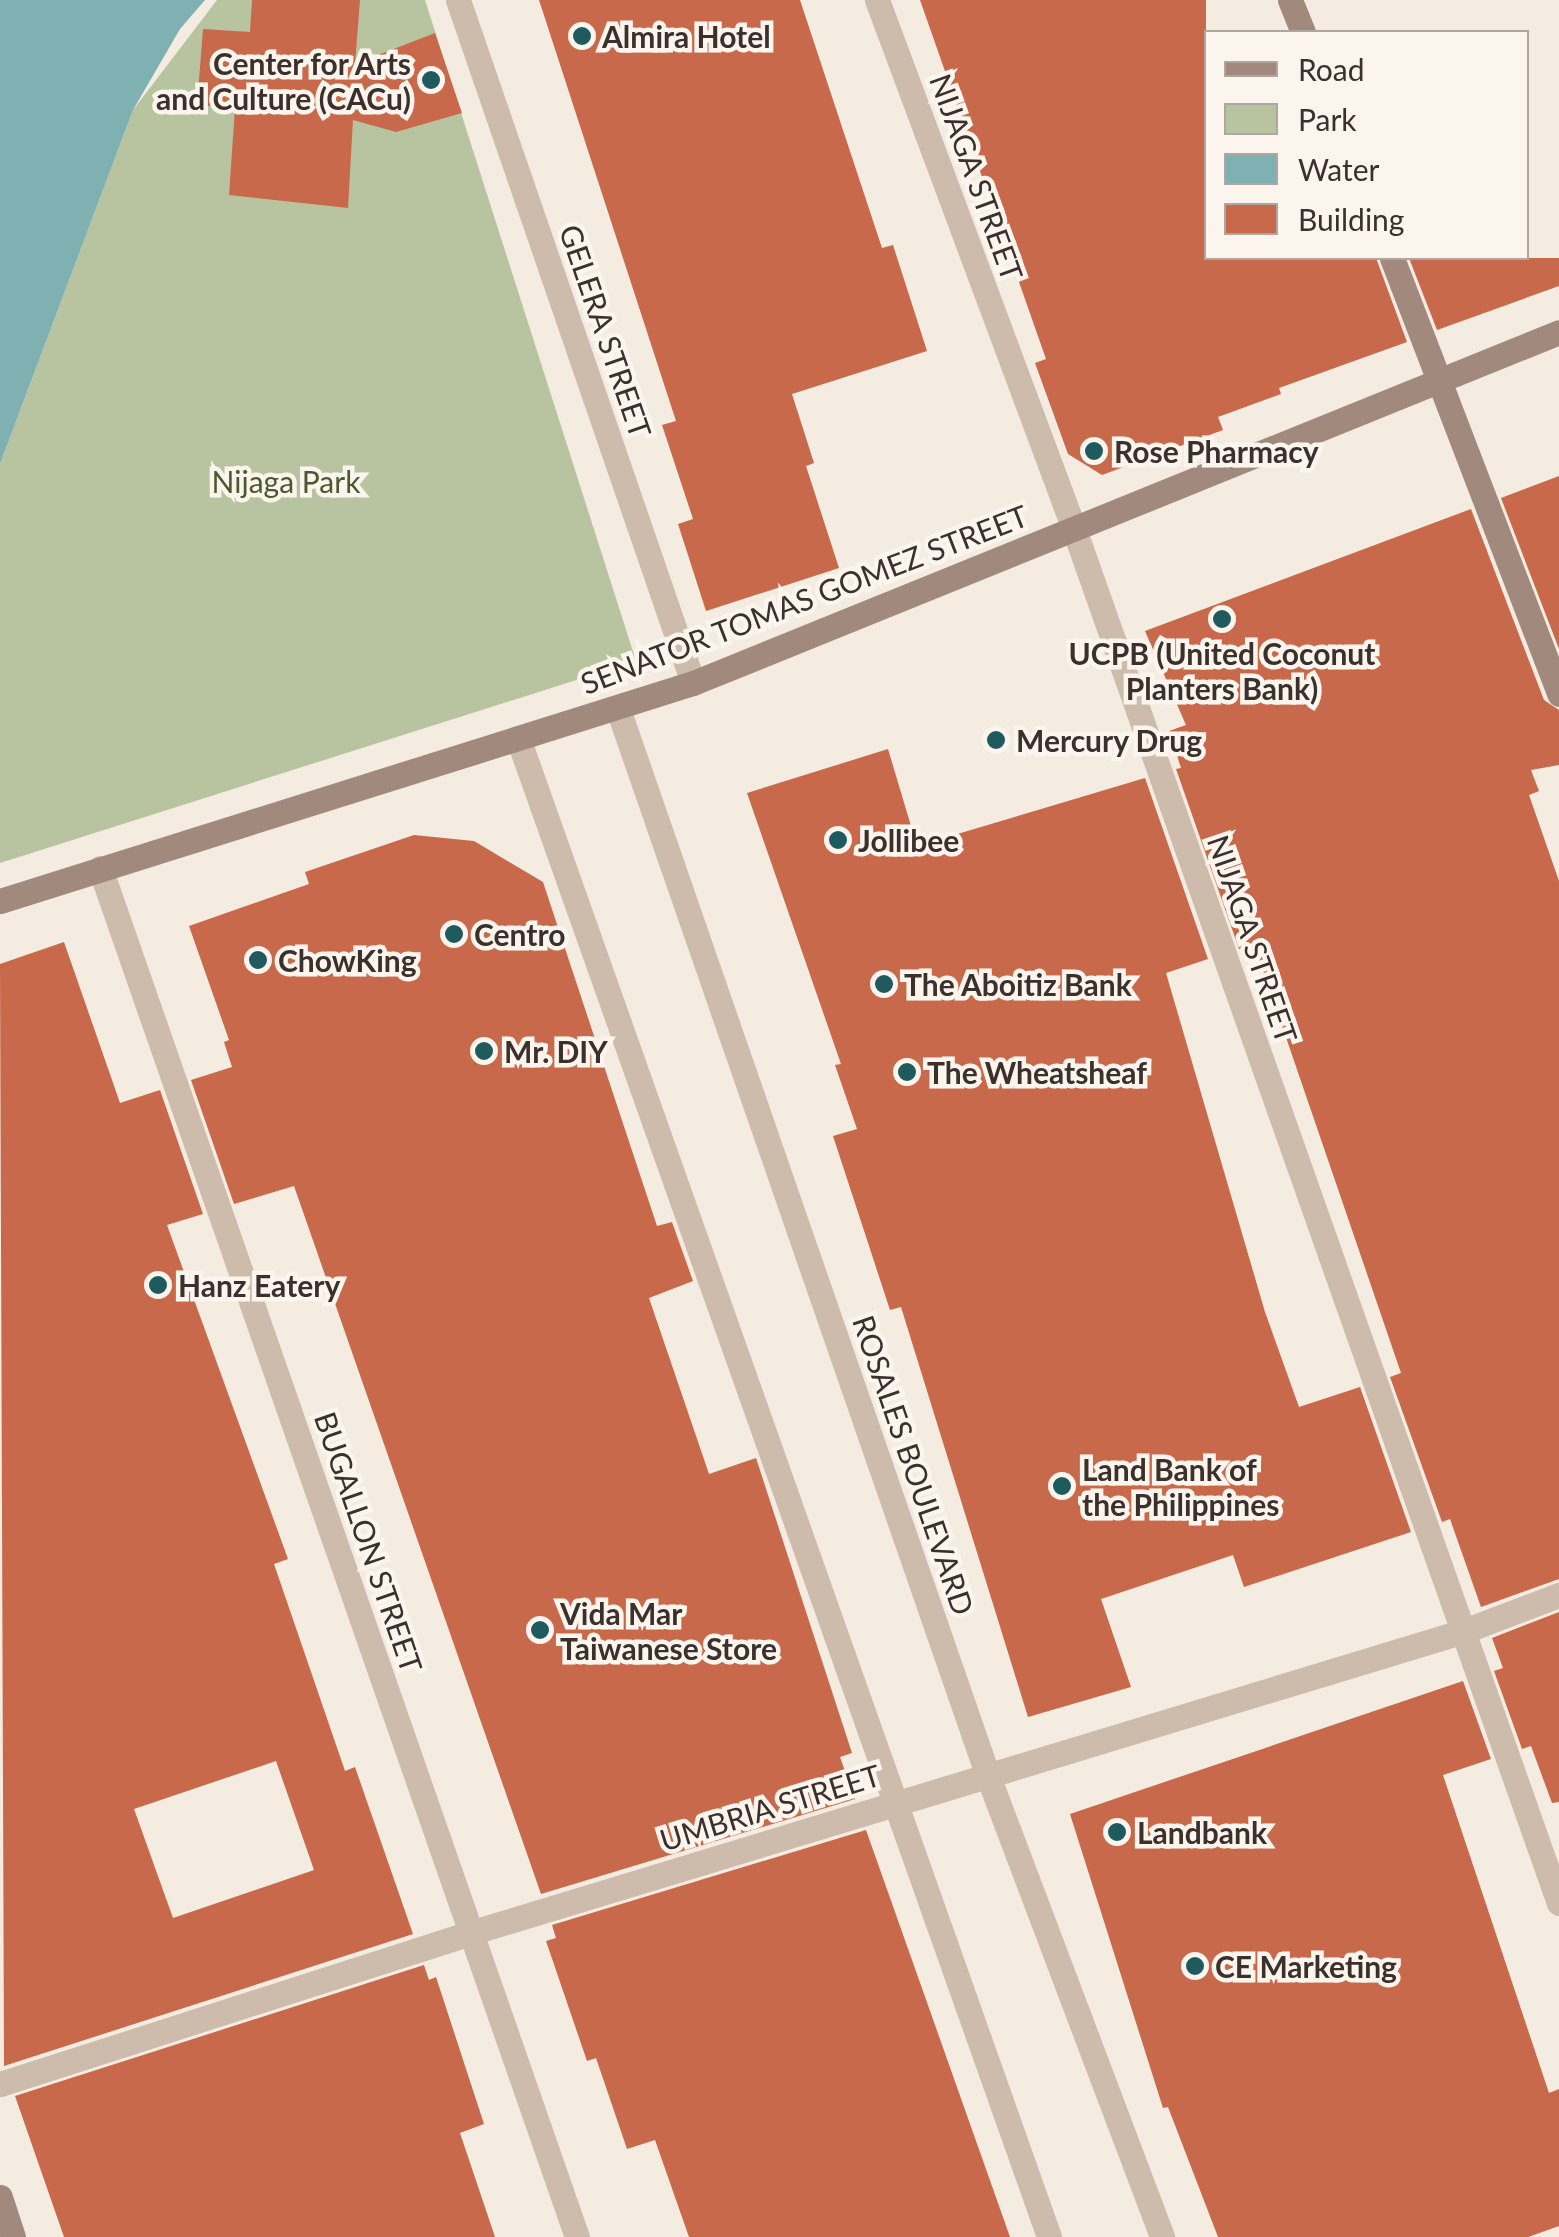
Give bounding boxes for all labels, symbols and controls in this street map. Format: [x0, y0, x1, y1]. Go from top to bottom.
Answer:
place label: Almira Hotel [602, 18, 771, 54]
marker: Almira Hotel [571, 25, 593, 47]
legend [1204, 30, 1529, 260]
place label: Center for Arts and Culture (CACu) [156, 45, 411, 116]
text: Road [1298, 51, 1365, 87]
street label: NIJAGA STREET [923, 68, 1031, 286]
marker: Center for Arts and Culture (CACu) [420, 69, 442, 91]
text: Park [1298, 101, 1357, 137]
text: Water [1298, 151, 1380, 187]
text: Building [1298, 201, 1404, 237]
street label: GELERA STREET [553, 219, 659, 443]
place label: Rose Pharmacy [1114, 433, 1319, 469]
marker: Rose Pharmacy [1083, 440, 1105, 462]
park label: Nijaga Park [212, 463, 360, 499]
street label: SENATOR TOMAS GOMEZ STREET [575, 497, 1033, 701]
marker: UCPB (United Coconut Planters Bank) [1211, 608, 1233, 630]
place label: UCPB (United Coconut Planters Bank) [1069, 635, 1375, 706]
place label: Mercury Drug [1016, 722, 1203, 758]
marker: Mercury Drug [985, 729, 1007, 751]
place label: Jollibee [858, 822, 959, 858]
marker: Jollibee [827, 829, 849, 851]
street label: NIJAGA STREET [1200, 830, 1306, 1048]
place label: Centro [474, 916, 565, 952]
marker: Centro [443, 923, 465, 945]
place label: ChowKing [278, 942, 417, 978]
marker: ChowKing [247, 949, 269, 971]
place label: The Aboitiz Bank [904, 966, 1133, 1002]
marker: The Aboitiz Bank [873, 973, 895, 995]
place label: Mr. DIY [504, 1033, 608, 1069]
marker: Mr. DIY [473, 1040, 495, 1062]
place label: The Wheatsheaf [927, 1054, 1147, 1090]
marker: The Wheatsheaf [896, 1061, 918, 1083]
place label: Hanz Eatery [178, 1267, 340, 1303]
marker: Hanz Eatery [147, 1274, 169, 1296]
street label: ROSALES BOULEVARD [846, 1311, 982, 1619]
street label: BUGALLON STREET [308, 1407, 430, 1677]
place label: Land Bank of the Philippines [1082, 1451, 1279, 1522]
marker: Land Bank of the Philippines [1051, 1475, 1073, 1497]
place label: Vida Mar Taiwanese Store [560, 1595, 777, 1666]
marker: Vida Mar Taiwanese Store [529, 1619, 551, 1641]
street label: UMBRIA STREET [655, 1756, 885, 1858]
place label: Landbank [1137, 1814, 1267, 1850]
marker: Landbank [1106, 1821, 1128, 1843]
place label: CE Marketing [1215, 1948, 1397, 1984]
marker: CE Marketing [1184, 1955, 1206, 1977]

